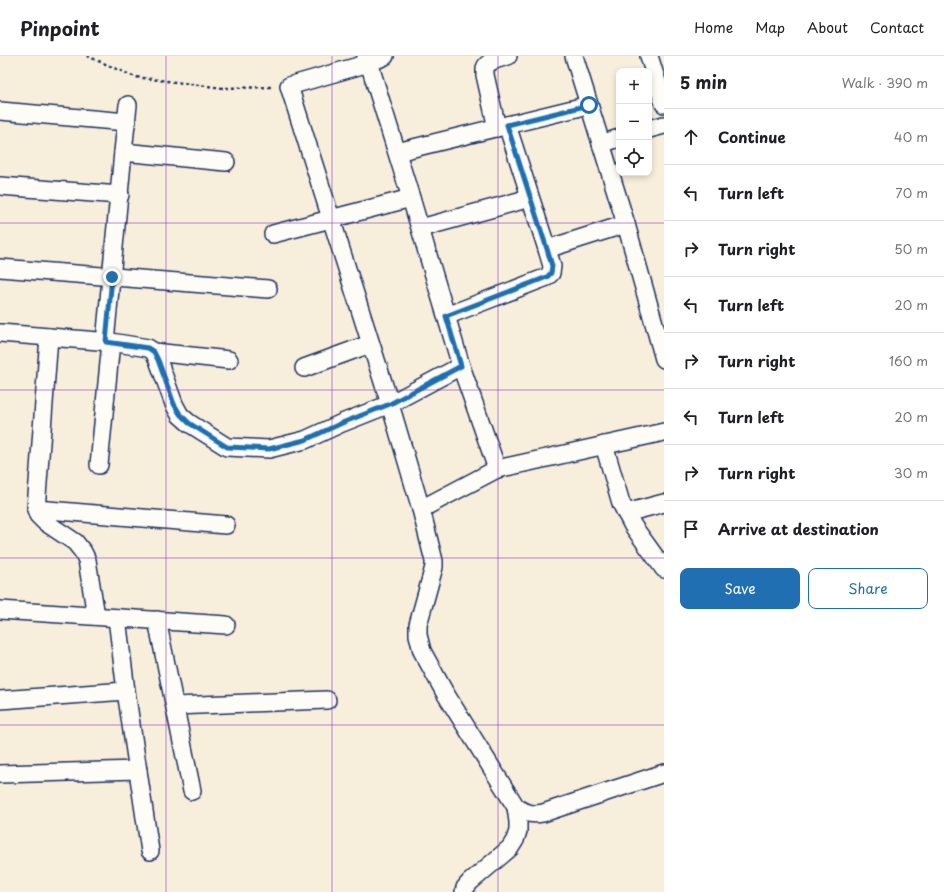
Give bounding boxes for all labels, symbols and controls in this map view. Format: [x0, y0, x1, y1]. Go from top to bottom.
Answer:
text: Pinpoint [20, 14, 100, 42]
text: Home [694, 17, 733, 38]
text: Map [755, 17, 785, 38]
text: About [807, 17, 848, 38]
text: Contact [870, 17, 924, 38]
map controls [616, 68, 652, 176]
button: + [616, 68, 652, 104]
text: 5 min [680, 69, 727, 95]
text: Walk · 390 m [842, 73, 928, 92]
route start [580, 96, 598, 114]
button: − [616, 104, 652, 140]
text: Continue [718, 125, 786, 148]
icon: ahead [680, 126, 702, 148]
text: 40 m [894, 127, 928, 146]
button: locate [616, 140, 652, 176]
text: Turn left [718, 181, 784, 204]
icon: left [680, 182, 702, 204]
text: 70 m [895, 183, 928, 202]
text: Turn right [718, 237, 795, 260]
icon: right [680, 238, 702, 260]
text: 50 m [894, 239, 928, 258]
route end [103, 268, 121, 286]
text: Turn left [718, 293, 784, 316]
icon: left [680, 294, 702, 316]
text: 20 m [894, 295, 928, 314]
text: Turn right [718, 349, 795, 372]
icon: right [680, 350, 702, 372]
text: 160 m [889, 351, 928, 370]
text: Turn left [718, 405, 784, 428]
icon: left [680, 406, 702, 428]
text: 20 m [894, 407, 928, 426]
text: Turn right [718, 461, 795, 484]
icon: right [680, 462, 702, 484]
text: 30 m [894, 463, 928, 482]
text: Arrive at destination [718, 517, 879, 540]
icon: arrive [680, 518, 702, 540]
button: Save [680, 568, 800, 609]
button: Share [808, 568, 928, 609]

